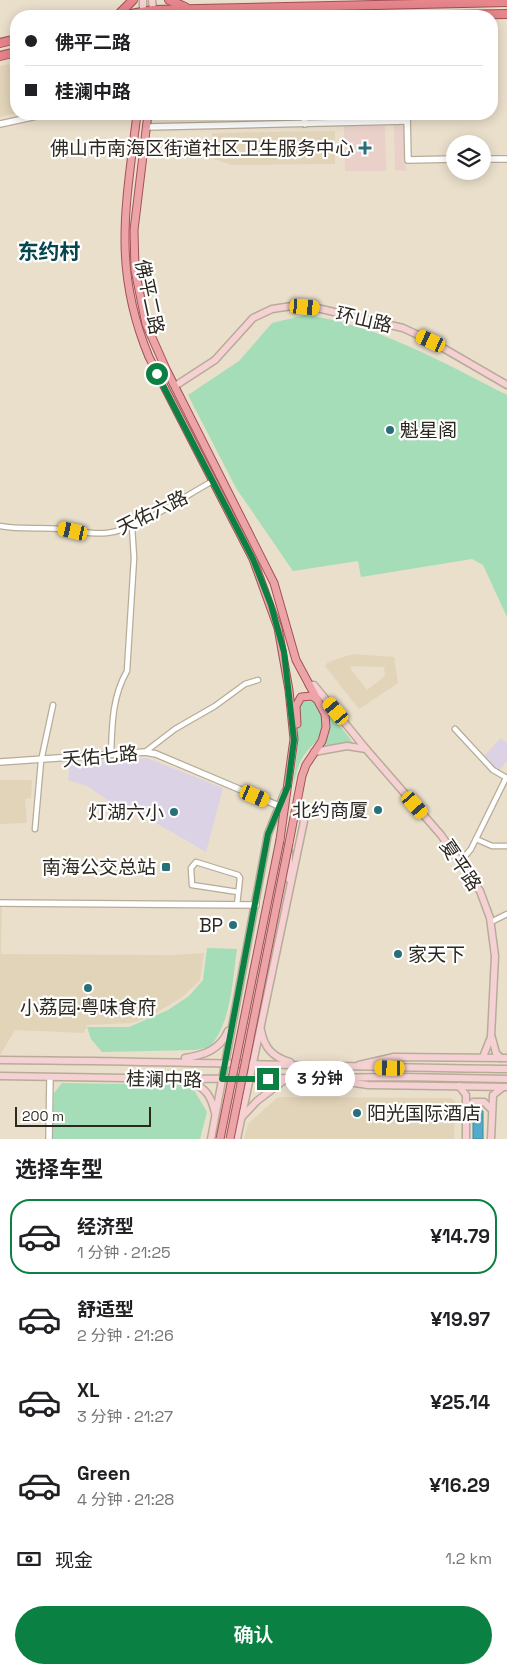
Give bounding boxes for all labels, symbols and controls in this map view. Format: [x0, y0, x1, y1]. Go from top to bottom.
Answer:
text: 佛平二路 [55, 30, 131, 55]
text: 桂澜中路 [55, 79, 131, 104]
map controls [446, 135, 491, 180]
button: layers [446, 135, 491, 180]
place label: 佛山市南海区街道社区卫生服务中心 [50, 136, 354, 161]
marker: 佛山市南海区街道社区卫生服务中心 [358, 141, 372, 155]
district label: 东约村 [18, 238, 81, 265]
street label: 佛平二路 [129, 257, 170, 337]
car [289, 298, 320, 316]
street label: 环山路 [333, 301, 394, 338]
car [414, 328, 447, 354]
route start [146, 363, 168, 385]
place label: 魁星阁 [400, 418, 457, 443]
marker: 魁星阁 [384, 424, 396, 436]
street label: 天佑六路 [113, 485, 192, 540]
car [56, 520, 89, 542]
car [320, 695, 351, 727]
street label: 天佑七路 [61, 741, 139, 772]
car [238, 783, 271, 809]
car [399, 789, 430, 821]
place label: 北约商厦 [292, 798, 368, 823]
place label: 灯湖六小 [88, 800, 164, 825]
marker: 北约商厦 [372, 804, 384, 816]
marker: 灯湖六小 [168, 806, 180, 818]
street label: 夏平路 [434, 835, 487, 896]
place label: 南海公交总站 [42, 855, 156, 880]
marker: 南海公交总站 [160, 861, 172, 873]
place label: BP [199, 913, 223, 938]
marker: BP [227, 919, 239, 931]
place label: 家天下 [408, 942, 465, 967]
marker: 家天下 [392, 948, 404, 960]
marker: 小荔园·粤味食府 [82, 982, 94, 994]
place label: 小荔园·粤味食府 [20, 995, 156, 1020]
car [374, 1060, 405, 1076]
callout: 3 分钟 [286, 1062, 356, 1096]
street label: 桂澜中路 [126, 1066, 202, 1093]
route end [257, 1068, 279, 1090]
text: 3 分钟 [297, 1068, 343, 1089]
place label: 阳光国际酒店 [367, 1101, 481, 1126]
scale bar [15, 1104, 151, 1127]
text: 200 m [22, 1107, 64, 1125]
marker: 阳光国际酒店 [351, 1107, 363, 1119]
text: 选择车型 [15, 1155, 103, 1183]
icon: car [17, 1214, 62, 1259]
text: 经济型 [77, 1214, 134, 1239]
text: ¥14.79 [430, 1224, 490, 1249]
text: 1 分钟 · 21:25 [77, 1242, 171, 1263]
icon: car [17, 1297, 62, 1342]
text: 舒适型 [77, 1297, 134, 1322]
text: ¥19.97 [431, 1307, 490, 1332]
text: 2 分钟 · 21:26 [77, 1325, 174, 1346]
text: XL [77, 1378, 100, 1403]
icon: car [17, 1380, 62, 1425]
text: ¥25.14 [430, 1390, 490, 1415]
text: 3 分钟 · 21:27 [77, 1406, 173, 1427]
text: Green [77, 1461, 130, 1486]
icon: car [17, 1463, 62, 1508]
text: ¥16.29 [429, 1473, 490, 1498]
text: 4 分钟 · 21:28 [77, 1489, 174, 1510]
icon: cash [15, 1545, 43, 1573]
text: 现金 [55, 1548, 93, 1573]
text: 1.2 km [445, 1548, 492, 1569]
button: 确认 [15, 1606, 492, 1664]

